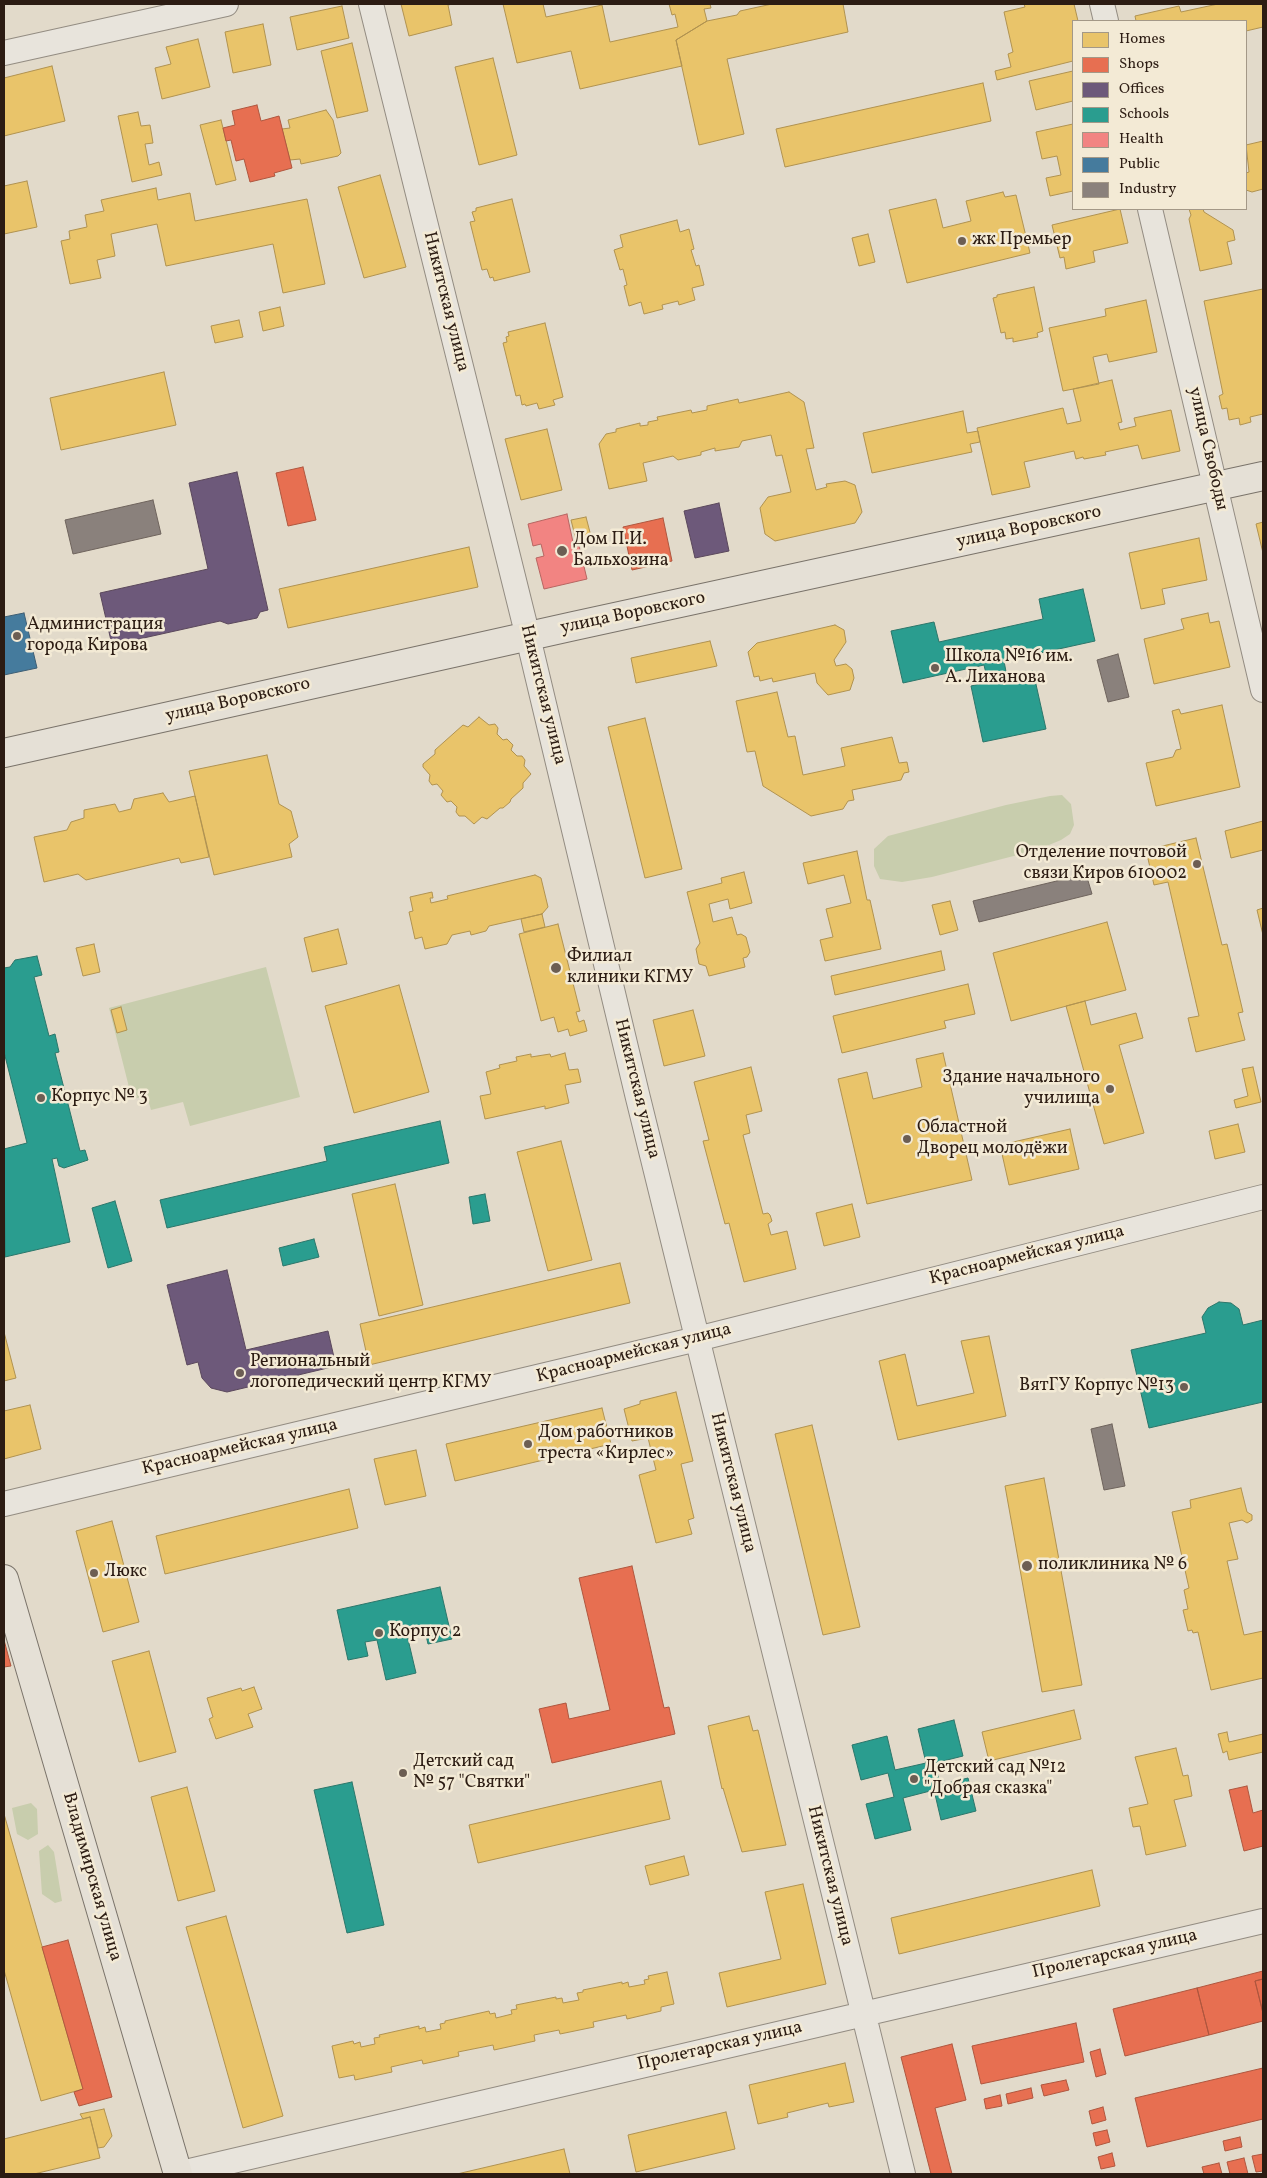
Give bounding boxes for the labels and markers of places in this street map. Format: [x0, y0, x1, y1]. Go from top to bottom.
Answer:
place label: жк Премьер [972, 230, 1072, 252]
marker: жк Премьер [956, 235, 968, 247]
place label: Дом П.И. Бальхозина [573, 530, 669, 572]
marker: Дом П.И. Бальхозина [555, 544, 569, 558]
place label: Администрация города Кирова [27, 615, 163, 658]
marker: Администрация города Кирова [11, 630, 23, 642]
place label: Школа №16 им. А. Лиханова [945, 647, 1073, 690]
marker: Школа №16 им. А. Лиханова [929, 662, 941, 674]
place label: Отделение почтовой связи Киров 610002 [1016, 843, 1187, 886]
marker: Отделение почтовой связи Киров 610002 [1191, 858, 1203, 870]
place label: Филиал клиники КГМУ [567, 947, 693, 990]
marker: Филиал клиники КГМУ [549, 961, 563, 975]
place label: Здание начального училища [942, 1068, 1100, 1110]
marker: Здание начального училища [1104, 1083, 1116, 1095]
place label: Корпус № 3 [51, 1087, 148, 1109]
marker: Корпус № 3 [35, 1092, 47, 1104]
place label: Областной Дворец молодёжи [917, 1118, 1068, 1160]
marker: Областной Дворец молодёжи [901, 1133, 913, 1145]
place label: Региональный логопедический центр КГМУ [250, 1352, 491, 1395]
marker: Региональный логопедический центр КГМУ [234, 1367, 246, 1379]
place label: ВятГУ Корпус №13 [1019, 1376, 1174, 1398]
marker: ВятГУ Корпус №13 [1178, 1381, 1190, 1393]
place label: Дом работников треста «Кирлес» [538, 1423, 674, 1466]
marker: Дом работников треста «Кирлес» [522, 1438, 534, 1450]
place label: поликлиника № 6 [1038, 1555, 1187, 1577]
marker: поликлиника № 6 [1020, 1559, 1034, 1573]
place label: Люкс [104, 1562, 147, 1584]
marker: Люкс [88, 1567, 100, 1579]
place label: Корпус 2 [389, 1622, 462, 1644]
marker: Корпус 2 [373, 1627, 385, 1639]
place label: Детский сад № 57 "Святки" [413, 1752, 530, 1795]
place label: Детский сад №12 "Добрая сказка" [924, 1758, 1066, 1800]
marker: Детский сад № 57 "Святки" [397, 1767, 409, 1779]
marker: Детский сад №12 "Добрая сказка" [908, 1773, 920, 1785]

